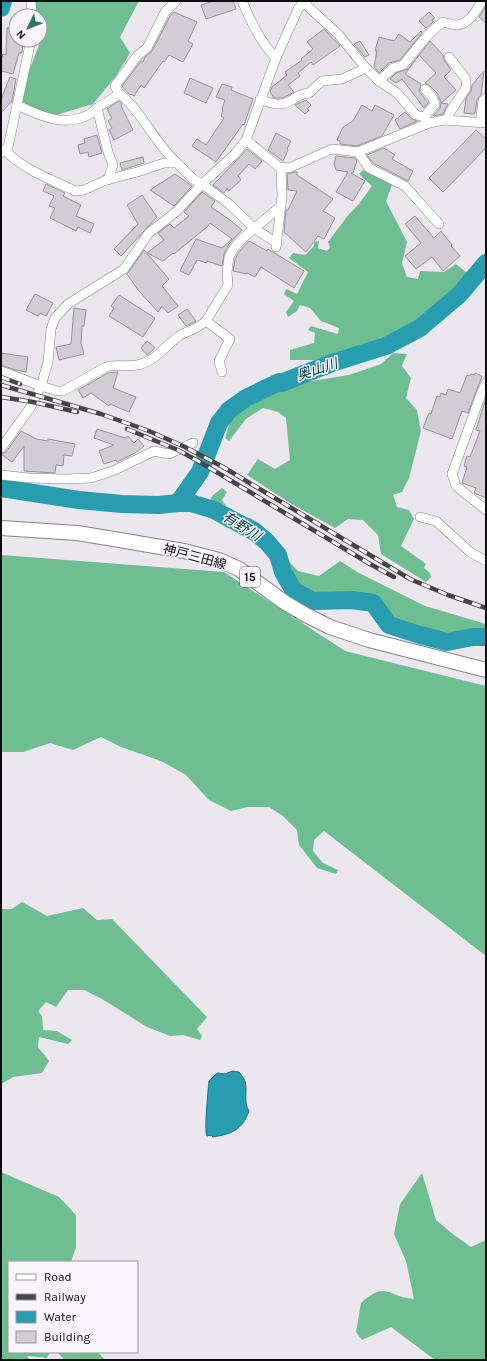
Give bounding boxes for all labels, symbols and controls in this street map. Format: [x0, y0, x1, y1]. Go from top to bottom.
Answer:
north arrow [8, 8, 48, 48]
text: N [14, 27, 28, 42]
water label: 奥山川 [295, 354, 342, 384]
water label: 有野川 [219, 508, 266, 546]
street label: 神戸三田線 [162, 541, 228, 572]
road number: 15 [240, 567, 260, 587]
legend [8, 1261, 138, 1353]
text: Road [44, 1270, 72, 1284]
text: Railway [44, 1290, 86, 1304]
text: Water [44, 1310, 77, 1324]
text: Building [44, 1330, 91, 1344]

